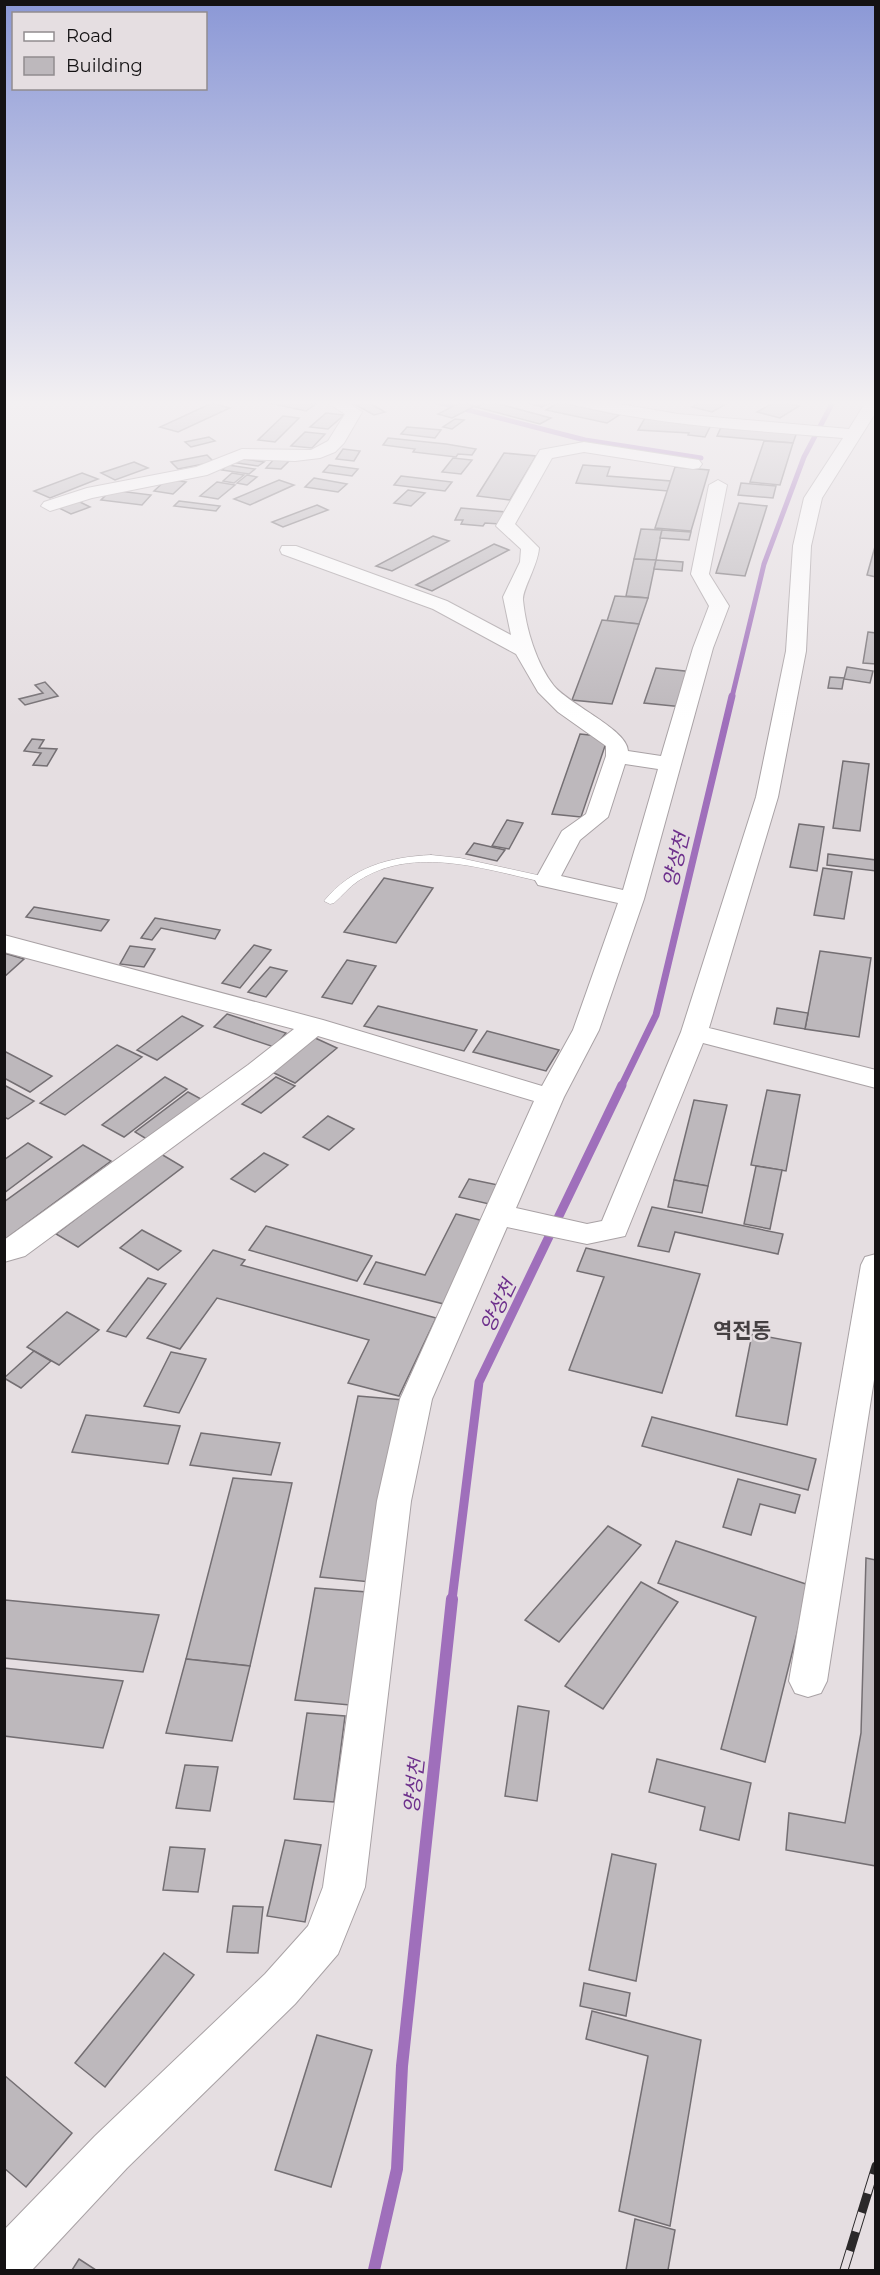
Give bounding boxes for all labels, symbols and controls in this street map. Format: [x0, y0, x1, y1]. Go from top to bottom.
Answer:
legend [12, 12, 207, 90]
text: Road [66, 25, 113, 47]
text: Building [66, 55, 143, 77]
water label: 양성천 [658, 828, 694, 890]
water label: 양성천 [475, 1274, 522, 1336]
district label: 역전동 [713, 1318, 771, 1343]
water label: 양성천 [399, 1755, 429, 1815]

